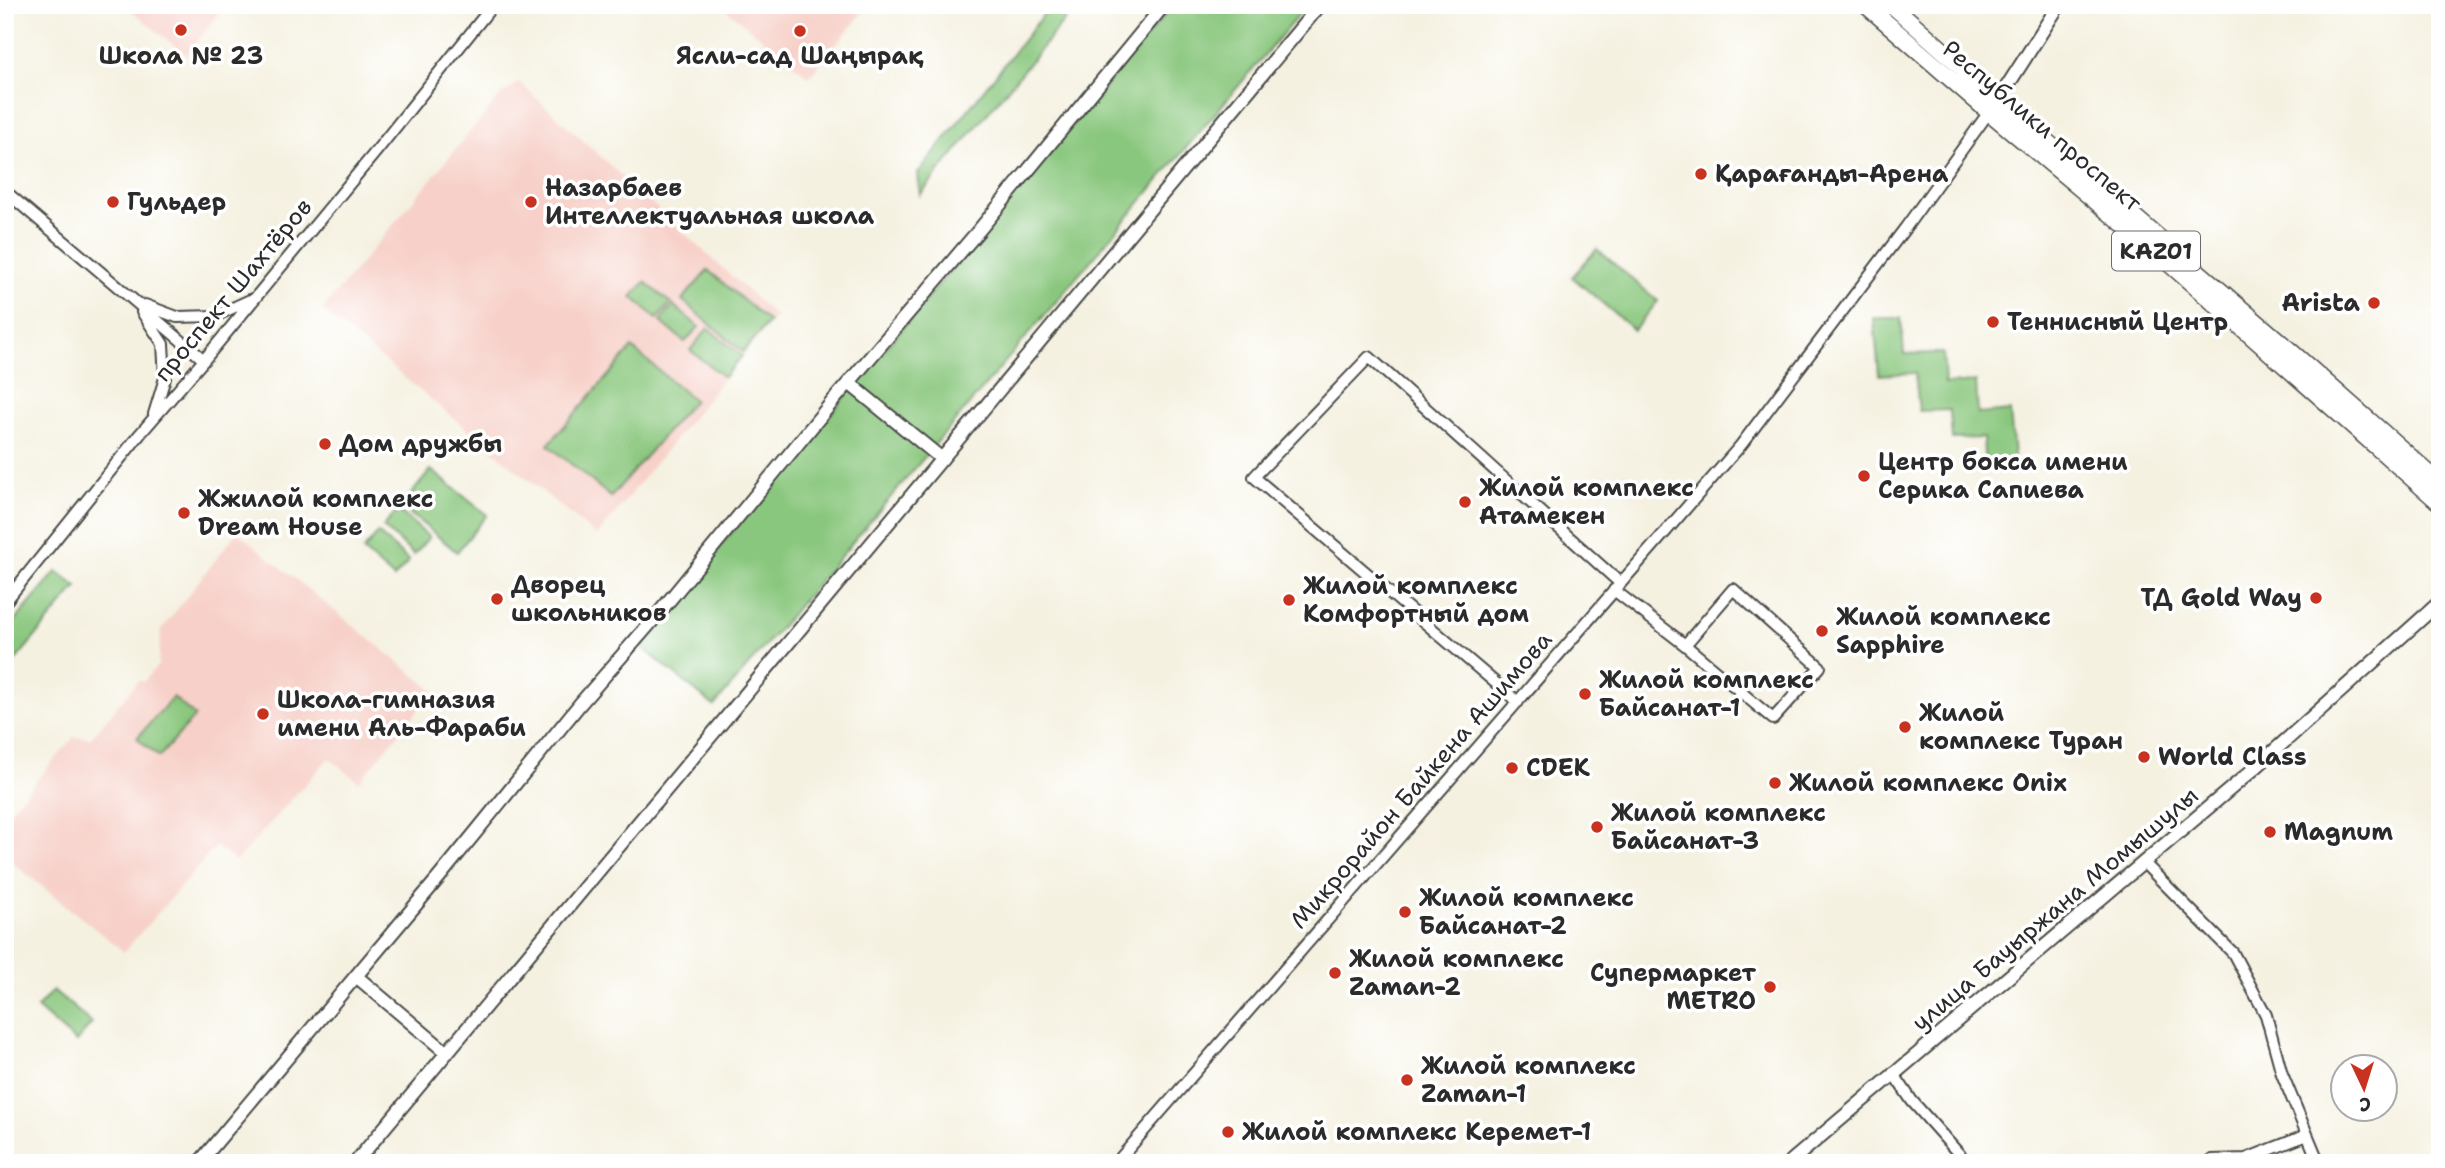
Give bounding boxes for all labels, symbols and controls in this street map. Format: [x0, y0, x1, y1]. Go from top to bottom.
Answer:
marker: Школа № 23 [173, 22, 189, 38]
marker: Ясли-сад Шаңырақ [792, 23, 808, 39]
street label: Республики проспект [1936, 33, 2149, 219]
place label: Школа № 23 [99, 40, 263, 72]
place label: Ясли-сад Шаңырақ [676, 40, 924, 72]
place label: Қарағанды-Арена [1715, 158, 1949, 190]
marker: Қарағанды-Арена [1693, 166, 1709, 182]
place label: Назарбаев Интеллектуальная школа [545, 172, 875, 232]
place label: Гульдер [127, 186, 226, 218]
street label: проспект Шахтёров [147, 192, 319, 388]
marker: Гульдер [105, 194, 121, 210]
marker: Назарбаев Интеллектуальная школа [523, 194, 539, 210]
road number: KАZ01 [2112, 232, 2200, 270]
place label: Arista [2282, 287, 2361, 319]
marker: Arista [2366, 295, 2382, 311]
place label: Теннисный Центр [2007, 306, 2228, 338]
marker: Теннисный Центр [1985, 314, 2001, 330]
place label: Дом дружбы [339, 428, 502, 460]
marker: Дом дружбы [317, 436, 333, 452]
place label: Центр бокса имени Серика Сапиева [1878, 446, 2128, 506]
marker: Центр бокса имени Серика Сапиева [1856, 468, 1872, 484]
place label: Жилой комплекс Атамекен [1479, 472, 1694, 532]
place label: Жжилой комплекс Dream House [198, 483, 434, 543]
marker: Жилой комплекс Атамекен [1457, 494, 1473, 510]
marker: Жжилой комплекс Dream House [176, 505, 192, 521]
place label: Дворец школьников [511, 569, 666, 629]
place label: Жилой комплекс Комфортный дом [1303, 570, 1529, 630]
place label: ТД Gold Way [2141, 582, 2302, 614]
marker: ТД Gold Way [2308, 590, 2324, 606]
marker: Дворец школьников [489, 591, 505, 607]
marker: Жилой комплекс Комфортный дом [1281, 592, 1297, 608]
place label: Жилой комплекс Sapphire [1836, 601, 2051, 661]
marker: Жилой комплекс Sapphire [1814, 623, 1830, 639]
street label: Микрорайон Байкена Ашимова [1283, 624, 1559, 936]
place label: Жилой комплекс Байсанат-1 [1599, 664, 1814, 724]
place label: Школа-гимназия имени Аль-Фараби [277, 684, 526, 744]
marker: Жилой комплекс Байсанат-1 [1577, 686, 1593, 702]
place label: Жилой комплекс Туран [1919, 697, 2123, 757]
marker: Школа-гимназия имени Аль-Фараби [255, 706, 271, 722]
marker: Жилой комплекс Туран [1897, 719, 1913, 735]
place label: World Class [2158, 741, 2307, 773]
marker: World Class [2136, 749, 2152, 765]
place label: CDEK [1526, 752, 1591, 784]
marker: CDEK [1504, 760, 1520, 776]
place label: Жилой комплекс Onix [1789, 767, 2067, 799]
marker: Жилой комплекс Onix [1767, 775, 1783, 791]
street label: улица Бауыржана Момышулы [1905, 780, 2205, 1038]
place label: Жилой комплекс Байсанат-3 [1611, 797, 1826, 857]
place label: Magnum [2284, 816, 2393, 848]
marker: Жилой комплекс Байсанат-3 [1589, 819, 1605, 835]
marker: Magnum [2262, 824, 2278, 840]
place label: Жилой комплекс Байсанат-2 [1419, 882, 1634, 942]
marker: Жилой комплекс Байсанат-2 [1397, 904, 1413, 920]
place label: Жилой комплекс Zaman-2 [1349, 943, 1564, 1003]
place label: Супермаркет METRO [1590, 957, 1757, 1017]
marker: Жилой комплекс Zaman-2 [1327, 965, 1343, 981]
marker: Супермаркет METRO [1762, 979, 1778, 995]
place label: Жилой комплекс Zaman-1 [1421, 1050, 1636, 1110]
north arrow [2330, 1052, 2400, 1122]
marker: Жилой комплекс Zaman-1 [1399, 1072, 1415, 1088]
text: С [2358, 1092, 2372, 1117]
place label: Жилой комплекс Керемет-1 [1242, 1116, 1592, 1148]
marker: Жилой комплекс Керемет-1 [1220, 1124, 1236, 1140]

